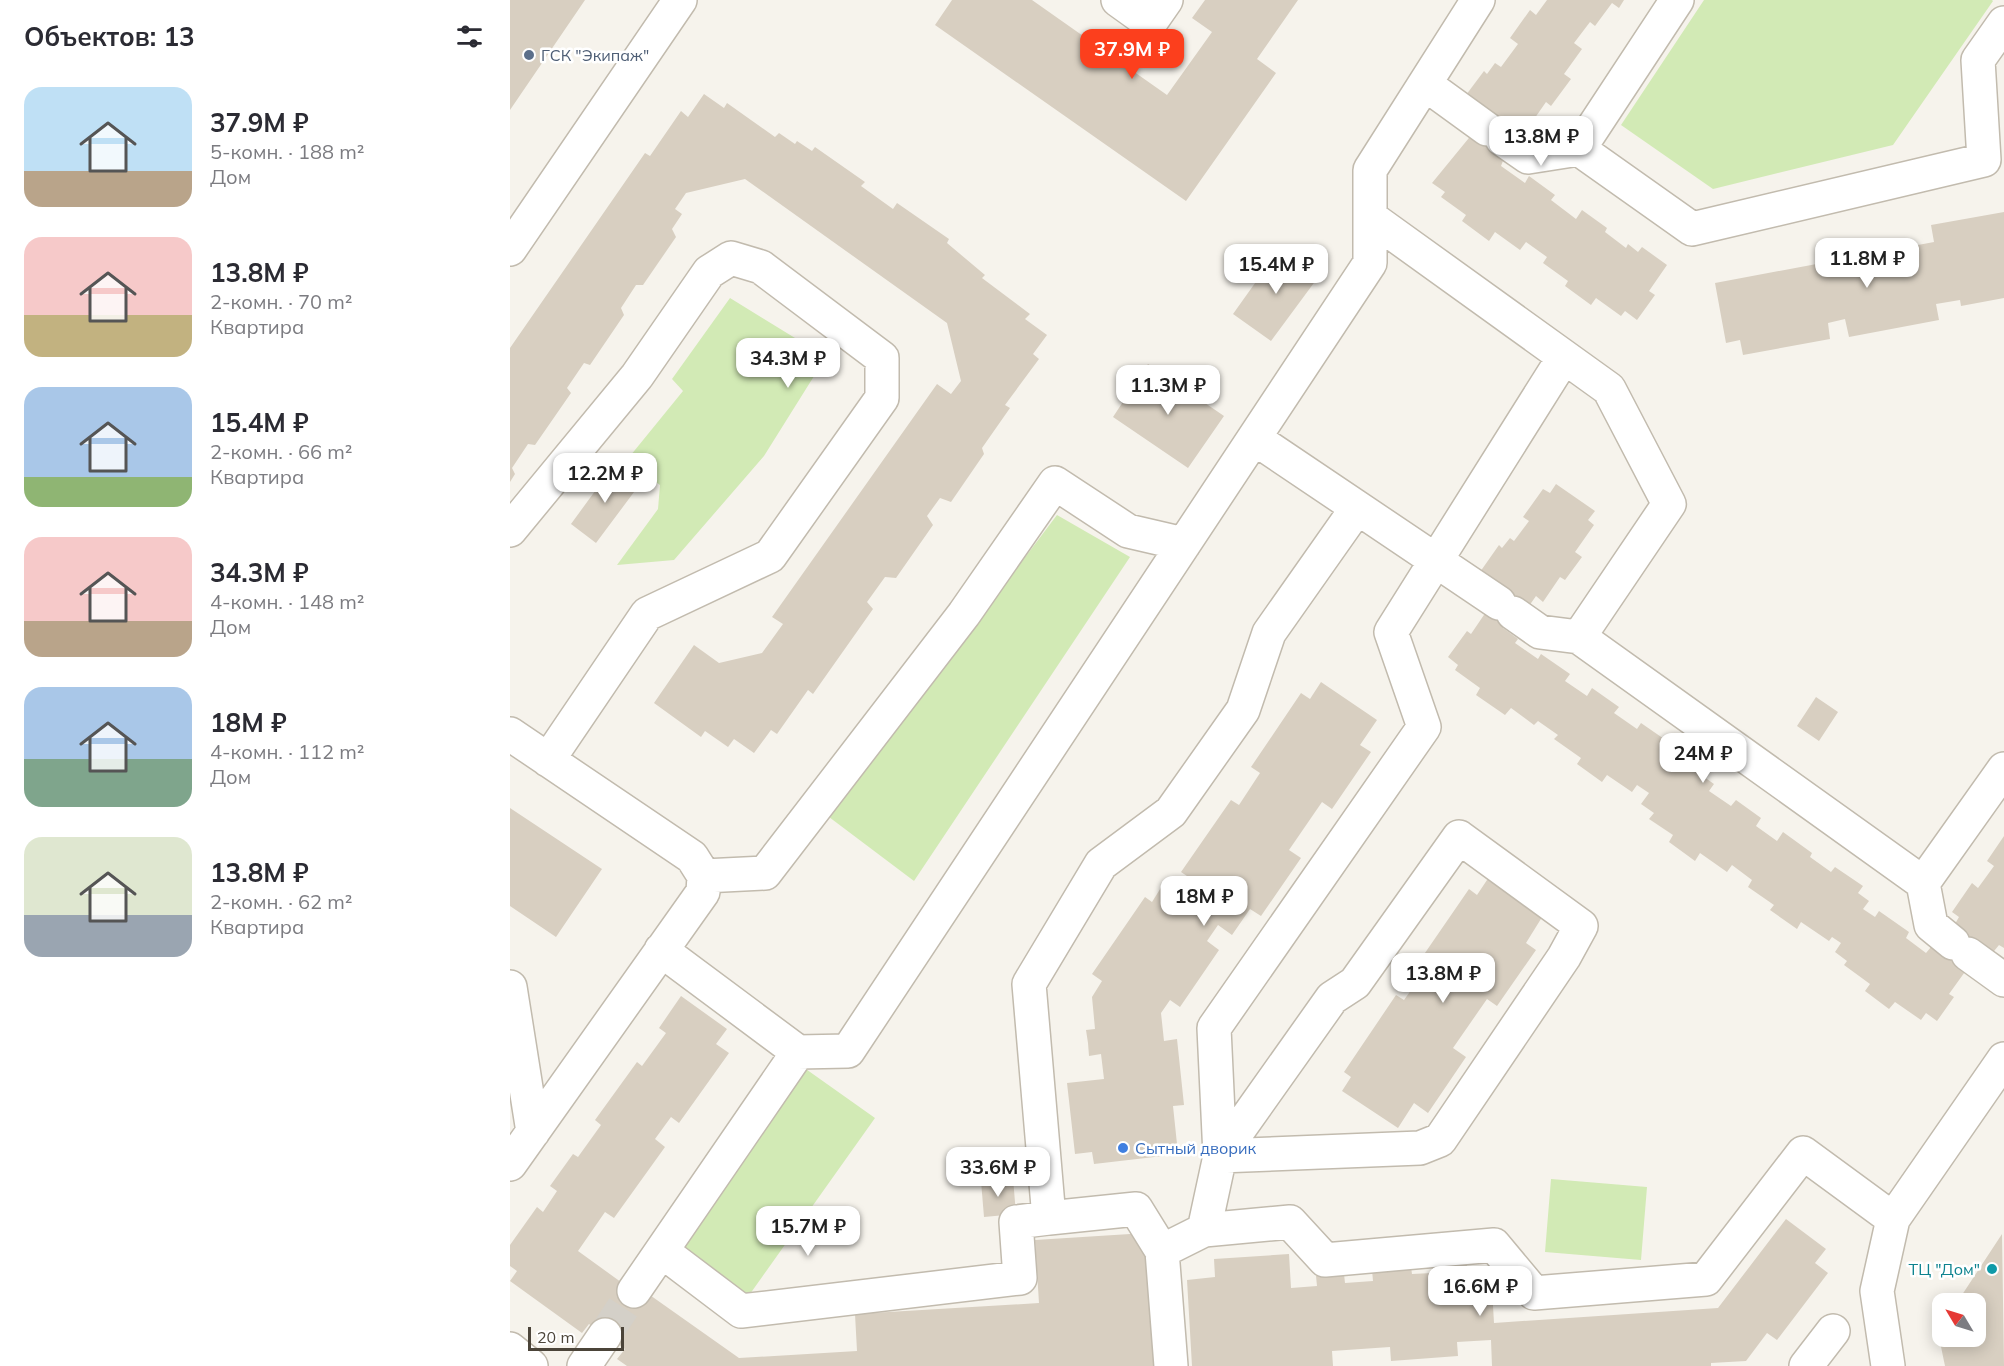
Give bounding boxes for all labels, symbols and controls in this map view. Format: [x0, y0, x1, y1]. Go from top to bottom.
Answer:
text: Объектов: 13 [24, 20, 195, 53]
icon: filters [453, 20, 486, 53]
pin: 37.9M ₽ [1077, 29, 1187, 80]
text: 37.9M ₽ [1094, 36, 1170, 61]
place label: ГСК "Экипаж" [541, 45, 649, 65]
marker: ГСК "Экипаж" [522, 48, 536, 62]
text: 37.9M ₽ [210, 106, 309, 139]
icon: home [72, 111, 144, 183]
pin: 13.8M ₽ [1486, 116, 1596, 167]
text: 13.8M ₽ [1503, 123, 1579, 148]
text: 5-комн. · 188 m² [210, 139, 364, 164]
text: Дом [210, 164, 251, 189]
pin: 11.8M ₽ [1812, 238, 1922, 289]
pin: 15.4M ₽ [1221, 244, 1331, 295]
text: 11.8M ₽ [1829, 245, 1905, 270]
text: 15.4M ₽ [1238, 251, 1314, 276]
text: 13.8M ₽ [210, 256, 309, 289]
icon: home [72, 261, 144, 333]
text: 2-комн. · 70 m² [210, 289, 352, 314]
text: Квартира [210, 314, 304, 339]
pin: 34.3M ₽ [733, 338, 843, 389]
text: 34.3M ₽ [750, 345, 826, 370]
pin: 11.3M ₽ [1113, 365, 1223, 416]
text: 11.3M ₽ [1130, 372, 1206, 397]
text: 15.4M ₽ [210, 406, 309, 439]
icon: home [72, 411, 144, 483]
text: 2-комн. · 66 m² [210, 439, 352, 464]
pin: 12.2M ₽ [550, 453, 660, 504]
text: 12.2M ₽ [567, 460, 643, 485]
text: Квартира [210, 464, 304, 489]
text: 34.3M ₽ [210, 556, 309, 589]
icon: home [72, 561, 144, 633]
text: 4-комн. · 148 m² [210, 589, 364, 614]
text: Дом [210, 614, 251, 639]
text: 18M ₽ [210, 706, 287, 739]
icon: home [72, 711, 144, 783]
pin: 24M ₽ [1661, 733, 1745, 784]
text: 4-комн. · 112 m² [210, 739, 364, 764]
text: 24M ₽ [1674, 740, 1732, 765]
text: Дом [210, 764, 251, 789]
text: 13.8M ₽ [210, 856, 309, 889]
icon: home [72, 861, 144, 933]
pin: 18M ₽ [1162, 876, 1246, 927]
text: 18M ₽ [1175, 883, 1233, 908]
text: 2-комн. · 62 m² [210, 889, 352, 914]
text: Квартира [210, 914, 304, 939]
pin: 13.8M ₽ [1388, 953, 1498, 1004]
text: 13.8M ₽ [1405, 960, 1481, 985]
place label: Сытный дворик [1135, 1138, 1257, 1158]
marker: Сытный дворик [1116, 1141, 1130, 1155]
pin: 33.6M ₽ [943, 1147, 1053, 1198]
text: 33.6M ₽ [960, 1154, 1036, 1179]
pin: 15.7M ₽ [753, 1206, 863, 1257]
text: 15.7M ₽ [770, 1213, 846, 1238]
place label: ТЦ "Дом" [1909, 1259, 1980, 1279]
marker: ТЦ "Дом" [1985, 1262, 1999, 1276]
pin: 16.6M ₽ [1425, 1266, 1535, 1317]
text: 16.6M ₽ [1442, 1273, 1518, 1298]
north arrow [1932, 1293, 1986, 1347]
map controls [1932, 1293, 1986, 1347]
scale bar [528, 1324, 624, 1352]
text: 20 m [537, 1327, 574, 1347]

